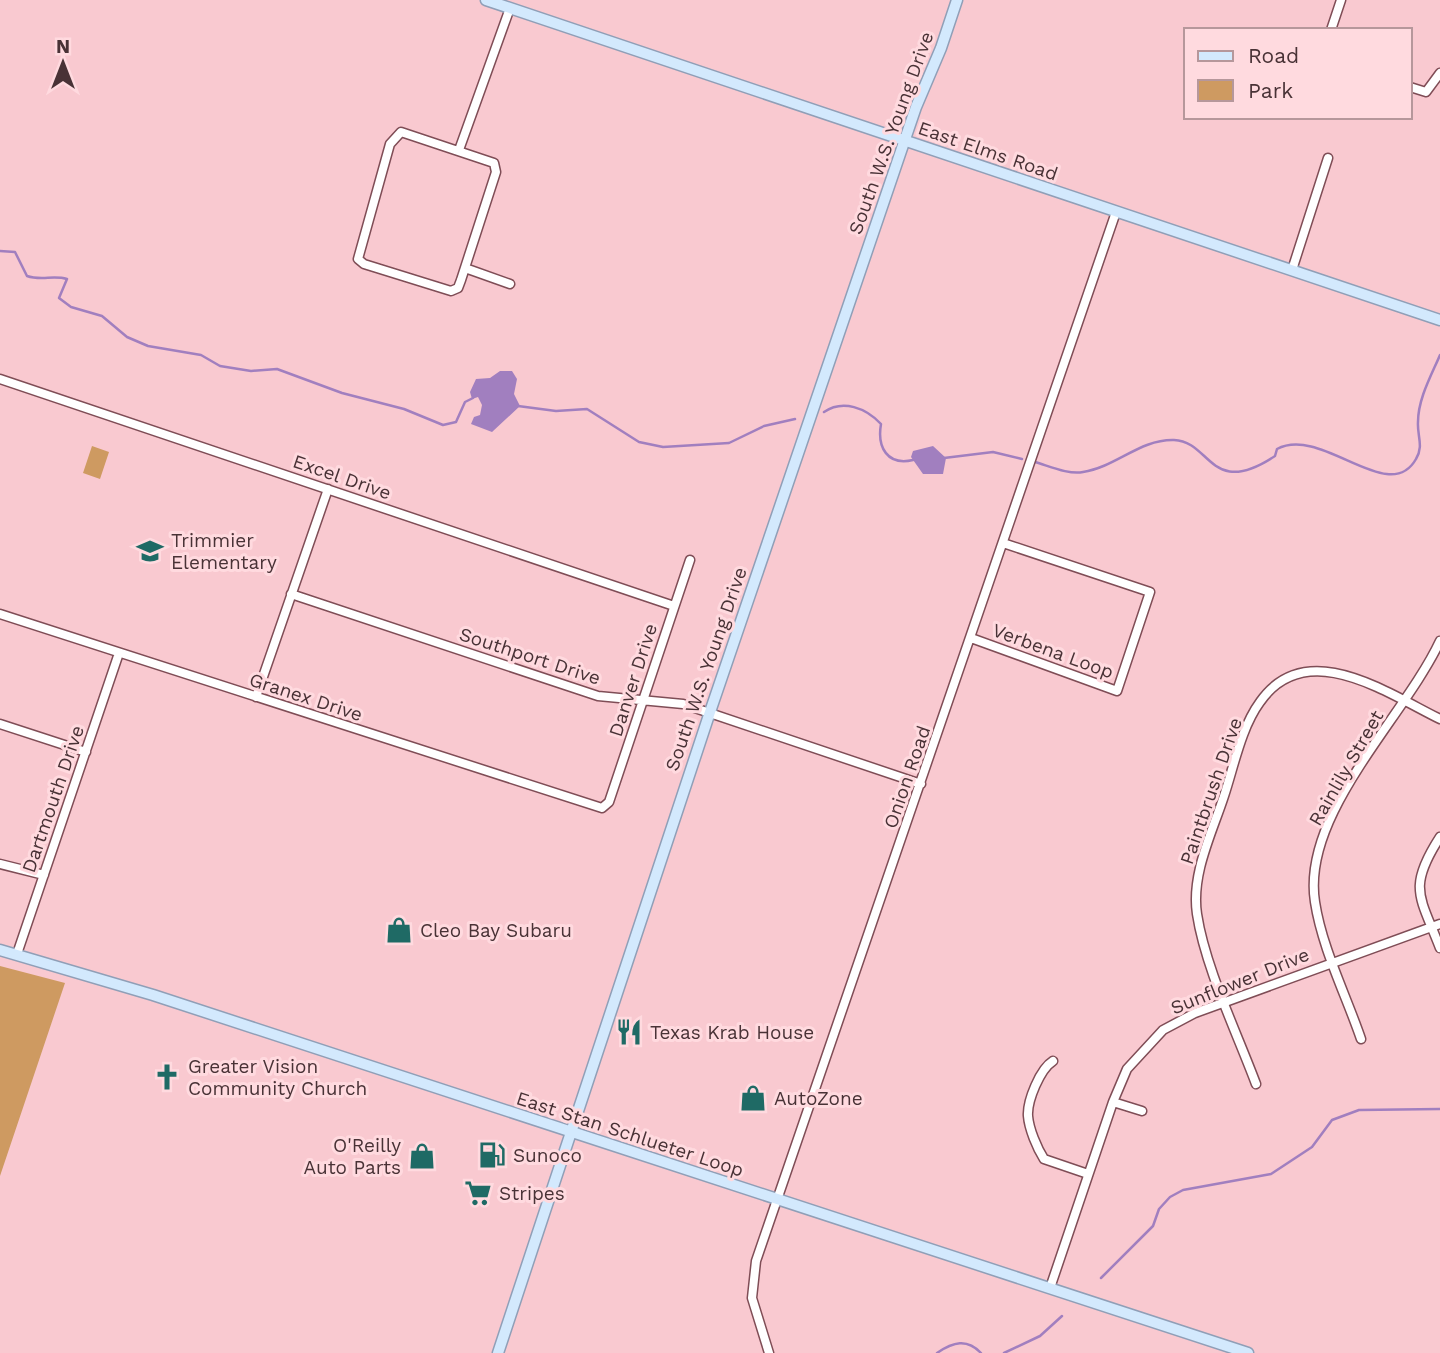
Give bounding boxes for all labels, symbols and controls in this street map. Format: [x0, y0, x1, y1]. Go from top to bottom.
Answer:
north arrow [28, 28, 98, 98]
street label: South W.S. Young Drive [844, 28, 938, 238]
legend [1184, 28, 1412, 119]
text: N [56, 35, 70, 58]
text: Road [1248, 43, 1299, 68]
text: Park [1248, 78, 1293, 103]
street label: East Elms Road [915, 116, 1061, 186]
street label: Excel Drive [290, 449, 394, 505]
place label: Trimmier Elementary [171, 529, 277, 574]
school or university icon: Trimmier Elementary [135, 536, 165, 566]
street label: South W.S. Young Drive [660, 564, 752, 774]
street label: Verbena Loop [989, 618, 1117, 684]
street label: Danver Drive [604, 620, 662, 740]
street label: Southport Drive [456, 622, 604, 690]
street label: Granex Drive [246, 668, 366, 726]
street label: Rainlily Street [1304, 706, 1388, 830]
street label: Paintbrush Drive [1175, 715, 1247, 867]
street label: Dartmouth Drive [17, 722, 89, 876]
street label: Onion Road [879, 723, 935, 831]
shop icon: Cleo Bay Subaru [384, 915, 414, 945]
place label: Cleo Bay Subaru [420, 919, 572, 942]
street label: Sunflower Drive [1167, 943, 1313, 1019]
restaurant icon: Texas Krab House [614, 1017, 644, 1047]
place label: Texas Krab House [650, 1021, 814, 1044]
place label: Greater Vision Community Church [188, 1055, 367, 1100]
church icon: Greater Vision Community Church [152, 1062, 182, 1092]
shop icon: AutoZone [738, 1083, 768, 1113]
street label: East Stan Schlueter Loop [513, 1086, 747, 1182]
place label: AutoZone [774, 1087, 863, 1110]
place label: O'Reilly Auto Parts [304, 1134, 401, 1179]
fuel station icon: Sunoco [477, 1140, 507, 1170]
shop icon: O'Reilly Auto Parts [407, 1141, 437, 1171]
place label: Sunoco [513, 1144, 582, 1167]
supermarket icon: Stripes [463, 1178, 493, 1208]
place label: Stripes [499, 1182, 565, 1205]

